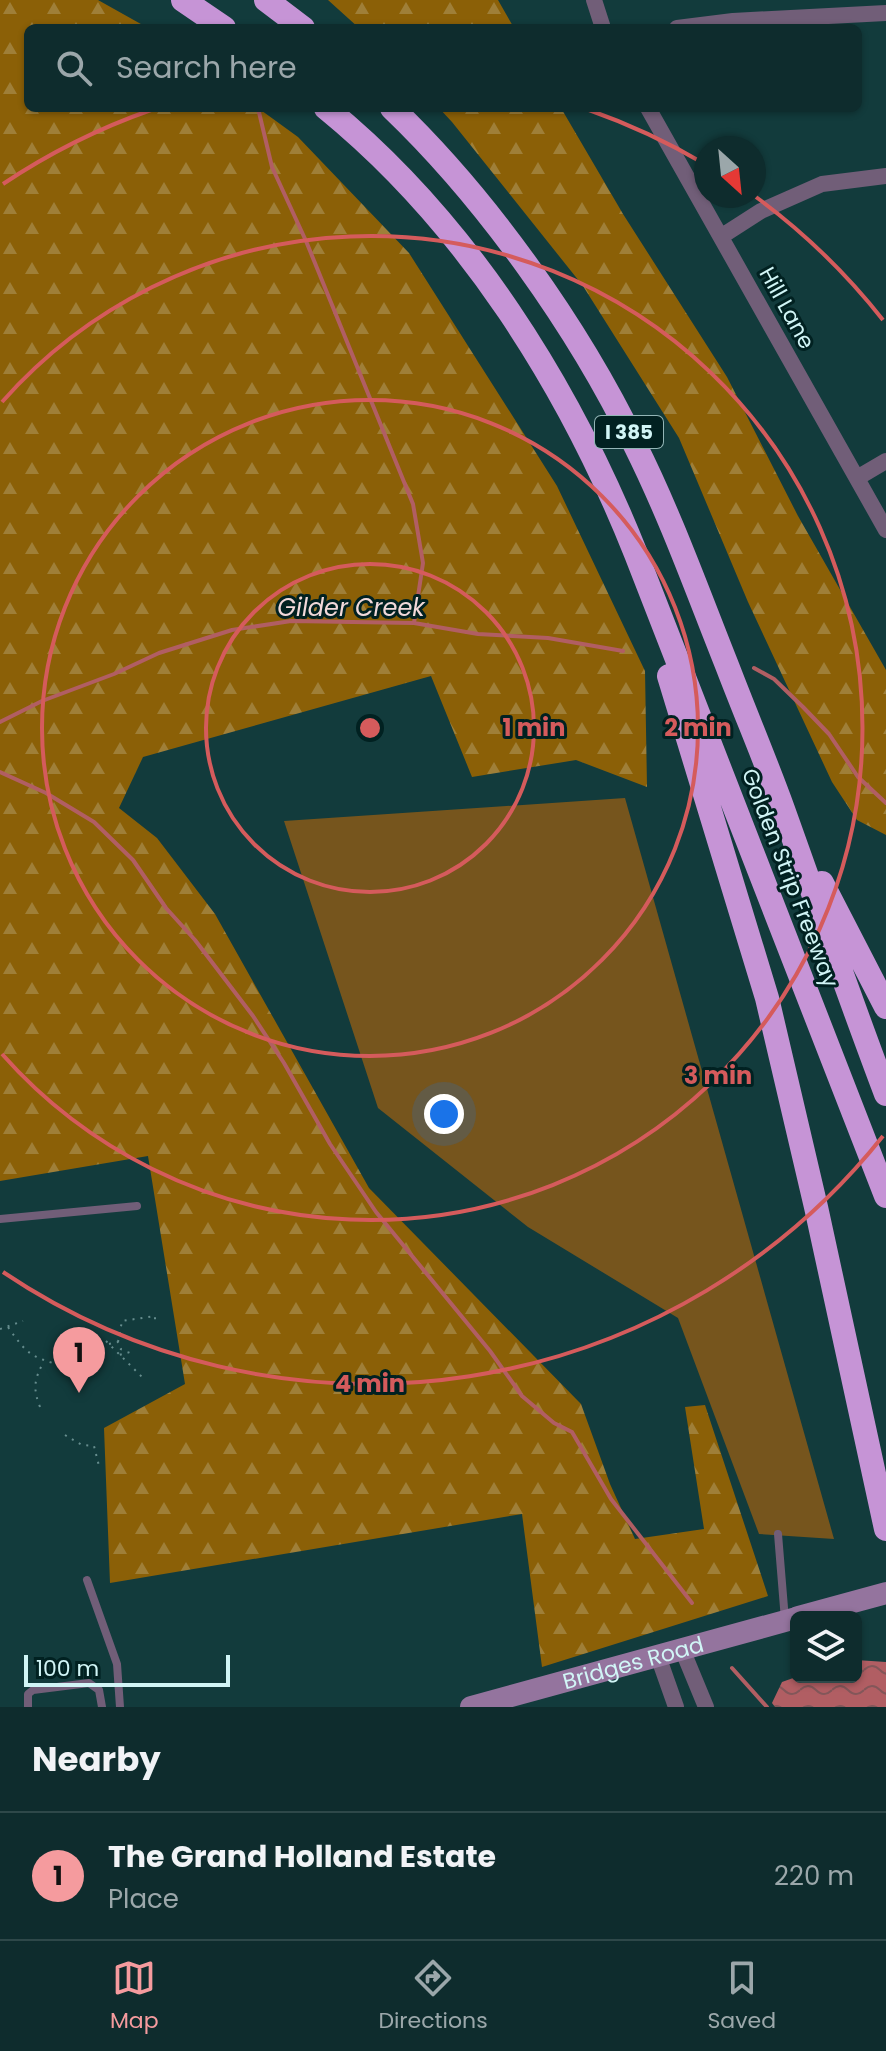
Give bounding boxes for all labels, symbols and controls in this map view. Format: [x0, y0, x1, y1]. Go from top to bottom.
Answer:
search box [24, 24, 862, 112]
icon: search [52, 46, 96, 90]
text: Search here [116, 46, 297, 89]
north arrow [694, 136, 766, 208]
street label: Hill Lane [752, 261, 822, 355]
road number: I 385 [595, 416, 663, 448]
water label: Gilder Creek [277, 591, 426, 624]
text: 1 min [503, 711, 565, 744]
text: 2 min [664, 711, 732, 744]
centre of rings [356, 714, 384, 742]
street label: Golden Strip Freeway [734, 764, 846, 993]
text: 3 min [684, 1059, 752, 1092]
your location [424, 1094, 464, 1134]
pin: 1 [53, 1327, 105, 1393]
text: 4 min [335, 1367, 405, 1400]
map controls [790, 1611, 862, 1683]
button: layers [790, 1611, 862, 1683]
street label: Bridges Road [559, 1629, 707, 1697]
scale bar [24, 1651, 230, 1687]
text: 100 m [36, 1653, 99, 1684]
text: Nearby [32, 1735, 161, 1783]
text: The Grand Holland Estate [108, 1835, 496, 1878]
text: 1 [53, 1858, 63, 1894]
text: 220 m [774, 1858, 854, 1894]
text: Place [108, 1881, 179, 1917]
tab: Map [110, 1956, 159, 2037]
tab: Directions [378, 1956, 488, 2037]
tab: Saved [707, 1956, 776, 2037]

